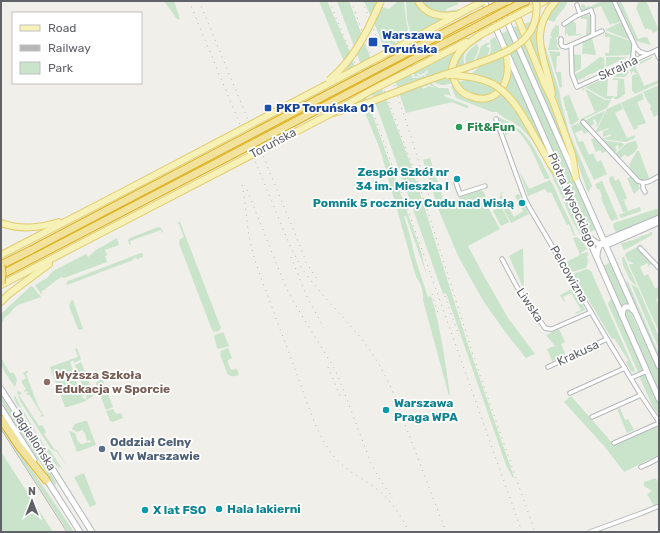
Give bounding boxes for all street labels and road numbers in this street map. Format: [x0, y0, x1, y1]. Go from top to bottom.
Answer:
street label: Skrajna [596, 53, 640, 83]
street label: Toruńska [247, 125, 299, 161]
street label: Piotra Wysockiego [545, 151, 599, 249]
street label: Pelcowizna [547, 243, 591, 305]
street label: Liwska [514, 285, 546, 325]
street label: Krakusa [555, 337, 601, 369]
street label: Jagiellońska [9, 407, 59, 473]

